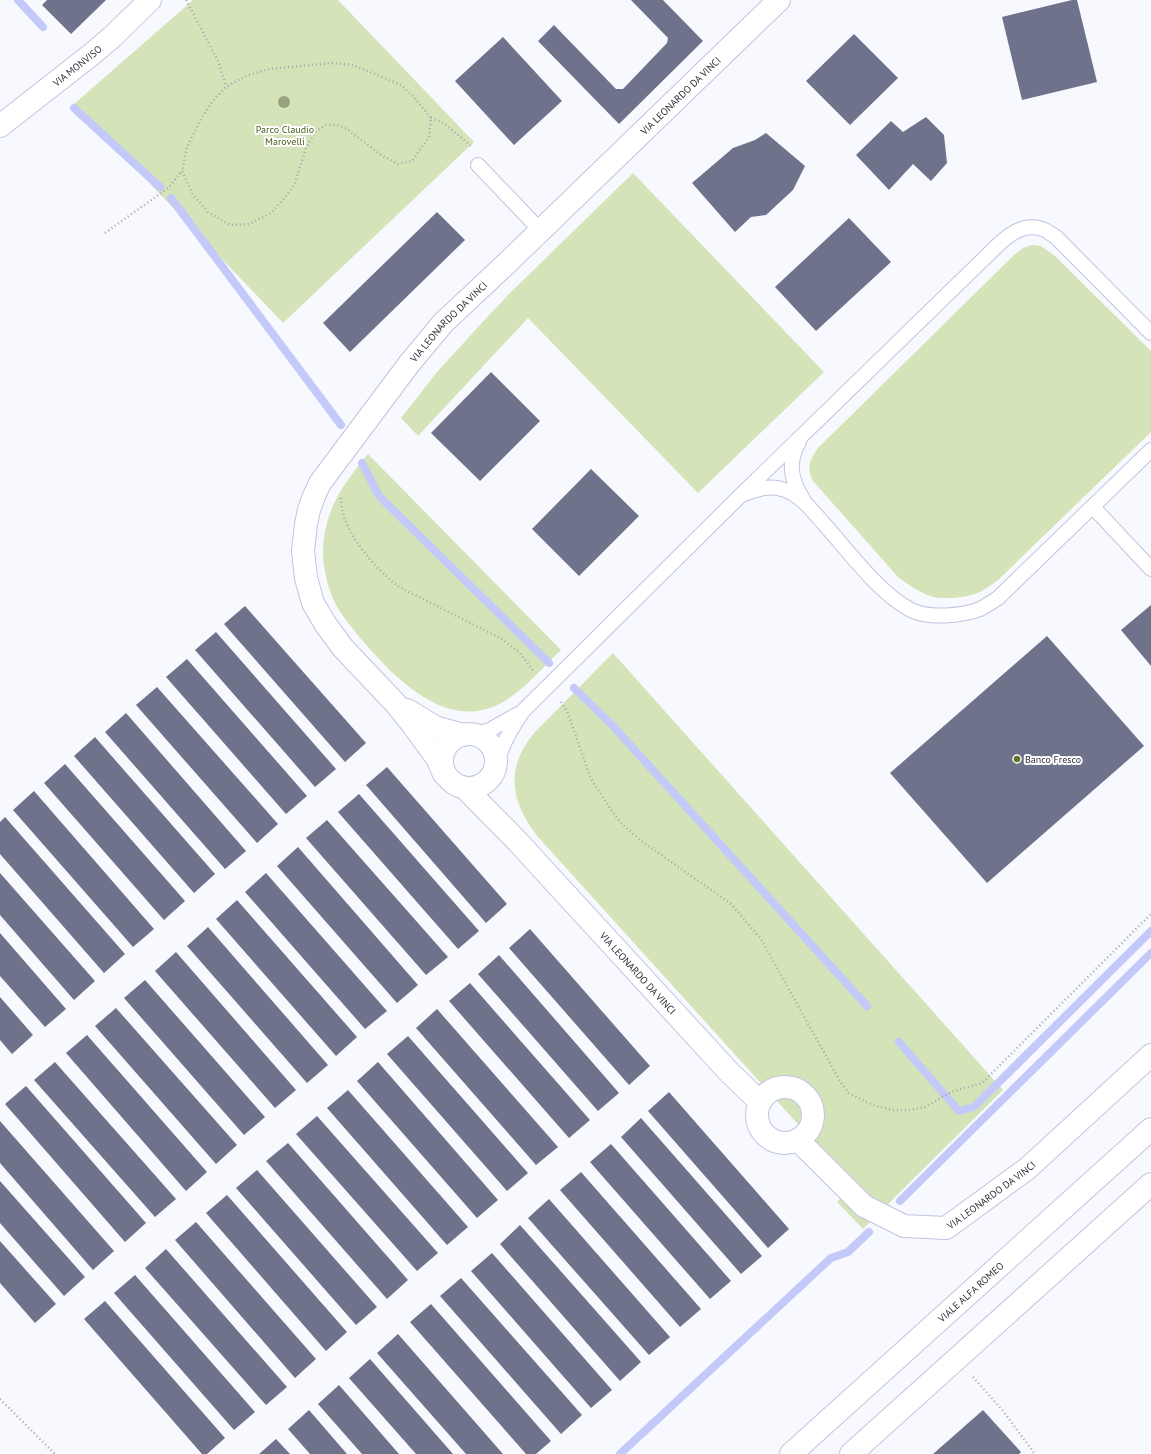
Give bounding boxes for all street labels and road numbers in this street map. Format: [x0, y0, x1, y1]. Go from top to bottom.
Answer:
street label: VIA MONVISO [49, 42, 105, 90]
street label: VIA LEONARDO DA VINCI [637, 54, 724, 138]
street label: VIA LEONARDO DA VINCI [407, 279, 490, 366]
street label: VIA LEONARDO DA VINCI [596, 929, 679, 1017]
street label: VIA LEONARDO DA VINCI [944, 1158, 1038, 1233]
street label: VIALE ALFA ROMEO [935, 1259, 1007, 1326]

